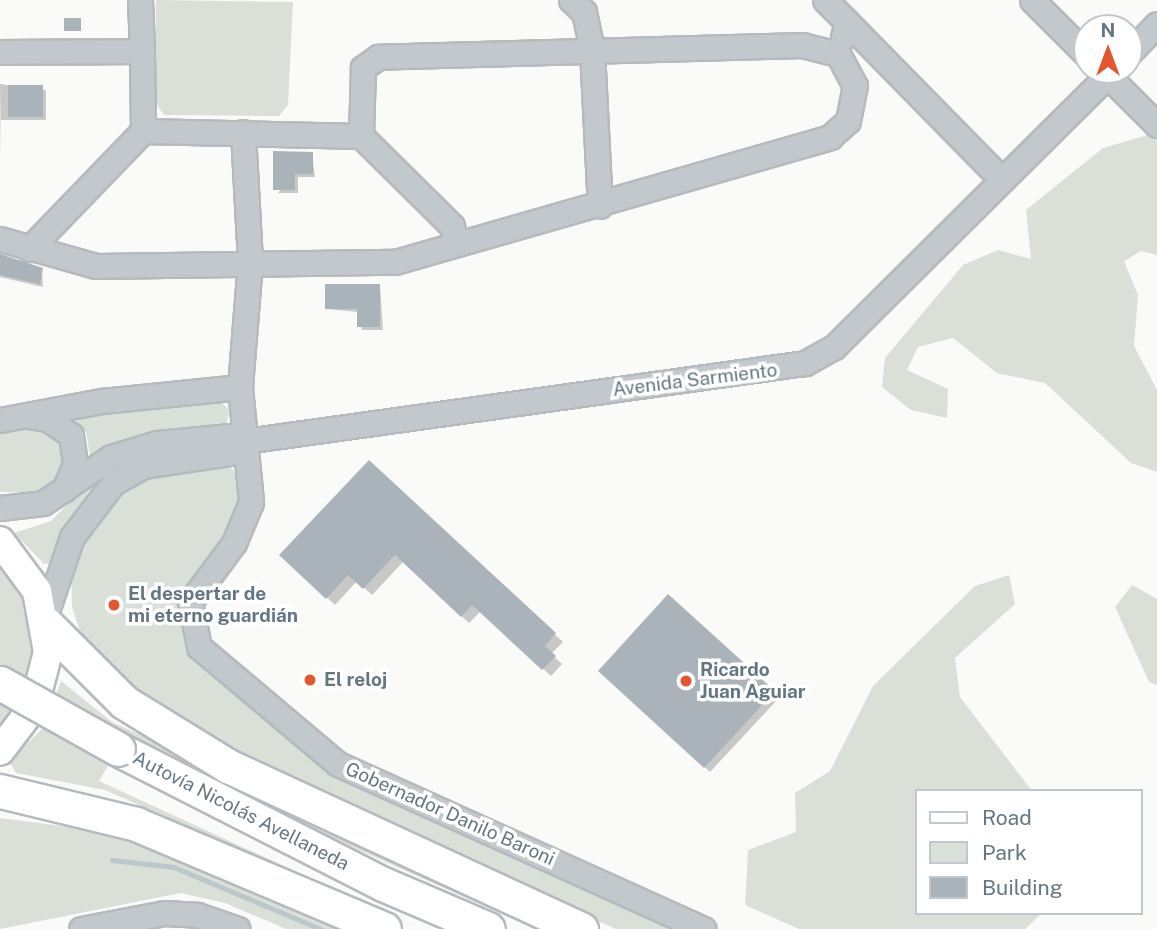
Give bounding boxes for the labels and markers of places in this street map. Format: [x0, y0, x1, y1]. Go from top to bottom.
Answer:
place label: El despertar de mi eterno guardián [128, 583, 298, 627]
marker: El despertar de mi eterno guardián [106, 597, 122, 613]
place label: Ricardo Juan Aguiar [700, 659, 806, 703]
place label: El reloj [324, 669, 387, 691]
marker: El reloj [302, 672, 318, 688]
marker: Ricardo Juan Aguiar [678, 673, 694, 689]

